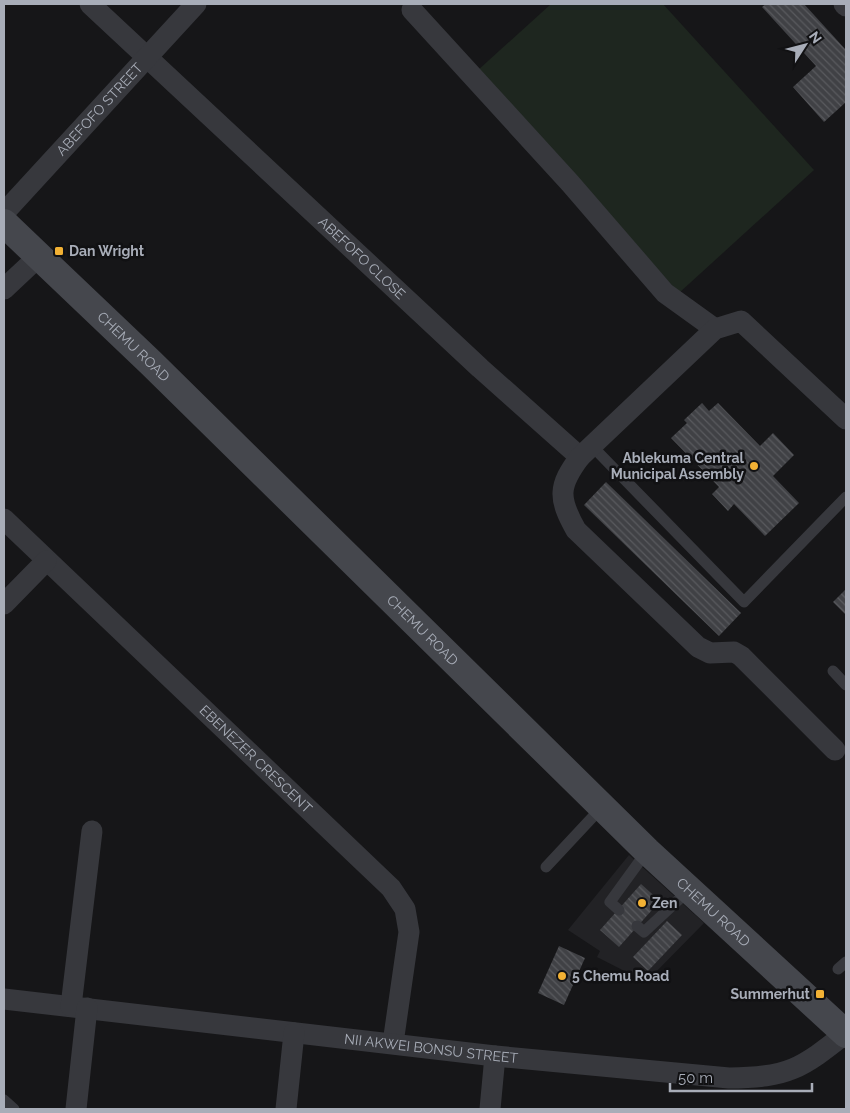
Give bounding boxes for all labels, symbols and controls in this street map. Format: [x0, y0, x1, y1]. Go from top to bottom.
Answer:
north arrow [780, 20, 830, 70]
text: N [806, 28, 825, 46]
street label: ABEFOFO STREET [53, 59, 146, 159]
street label: ABEFOFO CLOSE [315, 213, 409, 302]
place label: Dan Wright [69, 243, 145, 259]
marker: Dan Wright [53, 245, 65, 257]
street label: CHEMU ROAD [94, 308, 173, 385]
place label: Ablekuma Central Municipal Assembly [611, 450, 745, 482]
marker: Ablekuma Central Municipal Assembly [748, 460, 760, 472]
street label: CHEMU ROAD [384, 592, 462, 669]
street label: EBENEZER CRESCENT [196, 702, 316, 817]
street label: CHEMU ROAD [673, 874, 753, 950]
place label: Zen [652, 895, 677, 911]
marker: Zen [636, 897, 648, 909]
place label: 5 Chemu Road [572, 968, 669, 984]
marker: 5 Chemu Road [556, 970, 568, 982]
place label: Summerhut [730, 986, 811, 1002]
marker: Summerhut [814, 988, 826, 1000]
street label: NII AKWEI BONSU STREET [343, 1031, 519, 1066]
scale bar [670, 1060, 812, 1092]
text: 50 m [678, 1069, 713, 1087]

